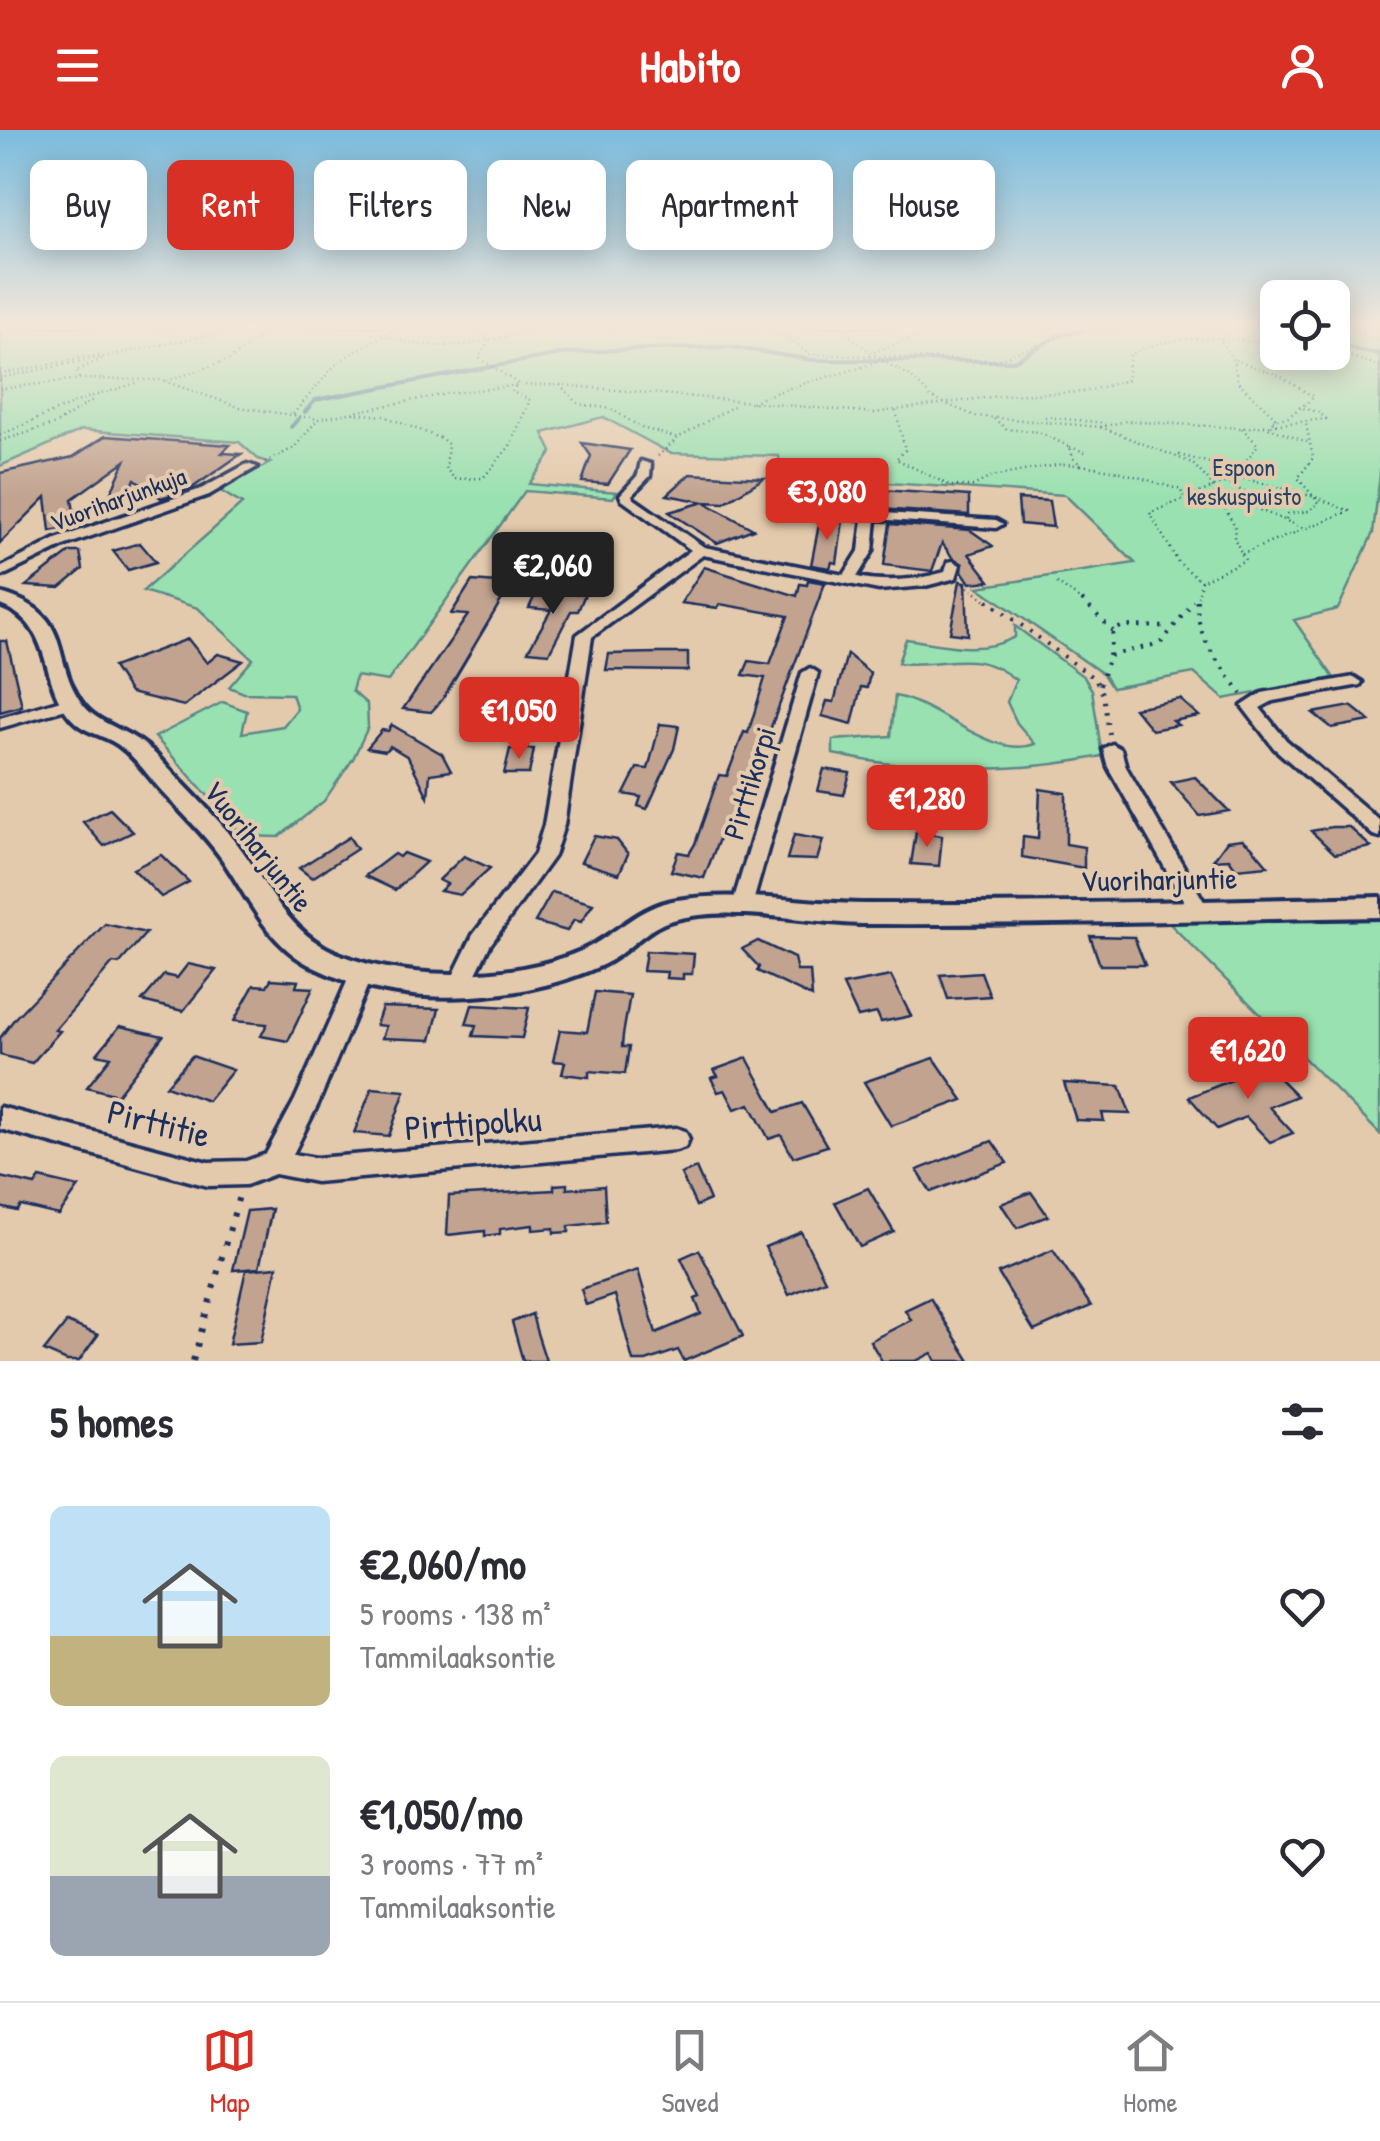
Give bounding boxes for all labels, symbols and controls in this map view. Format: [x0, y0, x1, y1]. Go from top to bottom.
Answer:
text: Habito [640, 35, 740, 96]
icon: menu [50, 38, 105, 93]
icon: person [1275, 38, 1330, 93]
chip: Buy [30, 160, 147, 250]
chip: Rent [167, 160, 294, 250]
chip: Filters [314, 160, 467, 250]
chip: New [487, 160, 606, 250]
chip: Apartment [626, 160, 833, 250]
chip: House [853, 160, 995, 250]
map controls [1260, 280, 1350, 370]
button: locate [1260, 280, 1350, 370]
park label: Espoon keskuspuisto [1187, 450, 1301, 513]
pin: €3,080 [746, 458, 908, 543]
street label: Vuoriharjunkuja [45, 459, 191, 539]
text: €3,080 [788, 469, 866, 512]
pin: €2,060 [472, 532, 634, 617]
text: €2,060 [514, 543, 592, 586]
pin: €1,050 [438, 677, 600, 762]
text: €1,050 [481, 688, 557, 731]
street label: Pirttikorpi [713, 722, 785, 844]
pin: €1,280 [846, 765, 1008, 850]
street label: Vuoriharjuntie [195, 772, 323, 920]
text: €1,280 [889, 776, 965, 819]
street label: Vuoriharjuntie [1080, 858, 1238, 900]
pin: €1,620 [1167, 1017, 1329, 1102]
text: €1,620 [1210, 1028, 1286, 1071]
street label: Pirttitie [103, 1088, 215, 1158]
street label: Pirttipolku [403, 1095, 543, 1151]
text: 5 homes [50, 1393, 173, 1450]
icon: filters [1275, 1394, 1330, 1449]
text: €2,060/mo [360, 1535, 526, 1592]
icon: home [130, 1546, 250, 1666]
icon: heart [1275, 1579, 1330, 1634]
text: 5 rooms · 138 m² [360, 1592, 551, 1635]
text: Tammilaaksontie [360, 1635, 556, 1678]
text: €1,050/mo [360, 1785, 523, 1842]
icon: home [130, 1796, 250, 1916]
icon: heart [1275, 1829, 1330, 1884]
text: 3 rooms · 77 m² [360, 1842, 543, 1885]
text: Tammilaaksontie [360, 1885, 556, 1928]
tab: Map [202, 2023, 257, 2121]
tab: Saved [661, 2023, 719, 2121]
tab: Home [1123, 2023, 1178, 2121]

